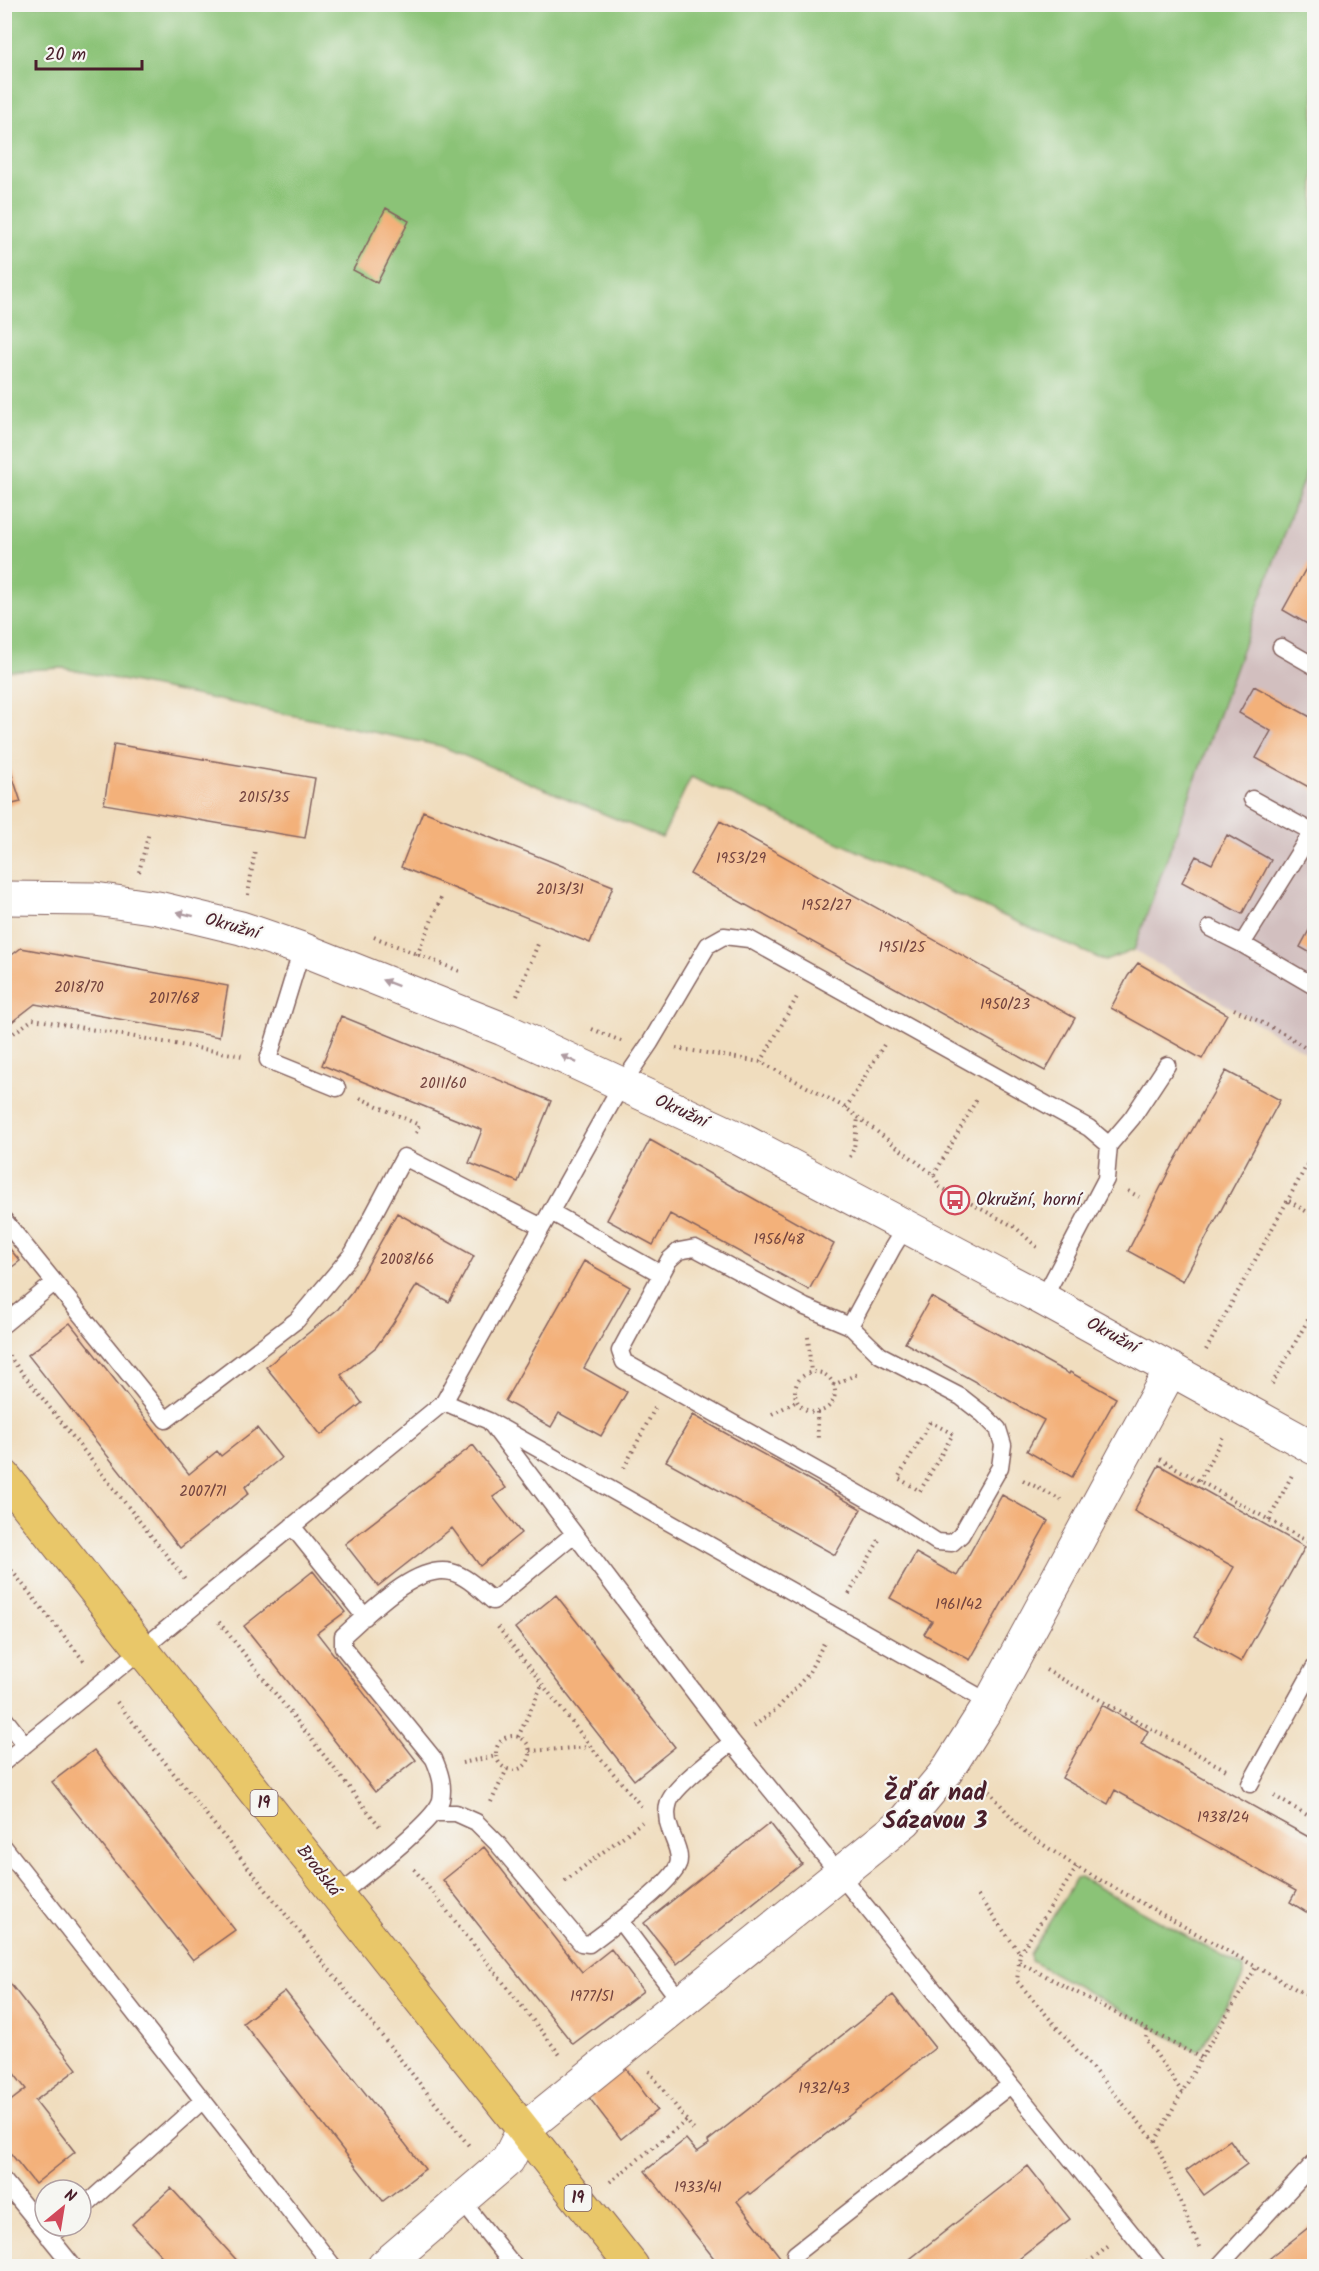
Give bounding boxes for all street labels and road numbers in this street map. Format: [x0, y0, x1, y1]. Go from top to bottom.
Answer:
street label: Okružní [201, 905, 265, 949]
street label: Okružní [650, 1087, 715, 1138]
street label: Okružní [1081, 1310, 1146, 1364]
road number: 19 [250, 1790, 278, 1816]
street label: Brodská [288, 1839, 349, 1904]
road number: 19 [564, 2185, 592, 2211]

